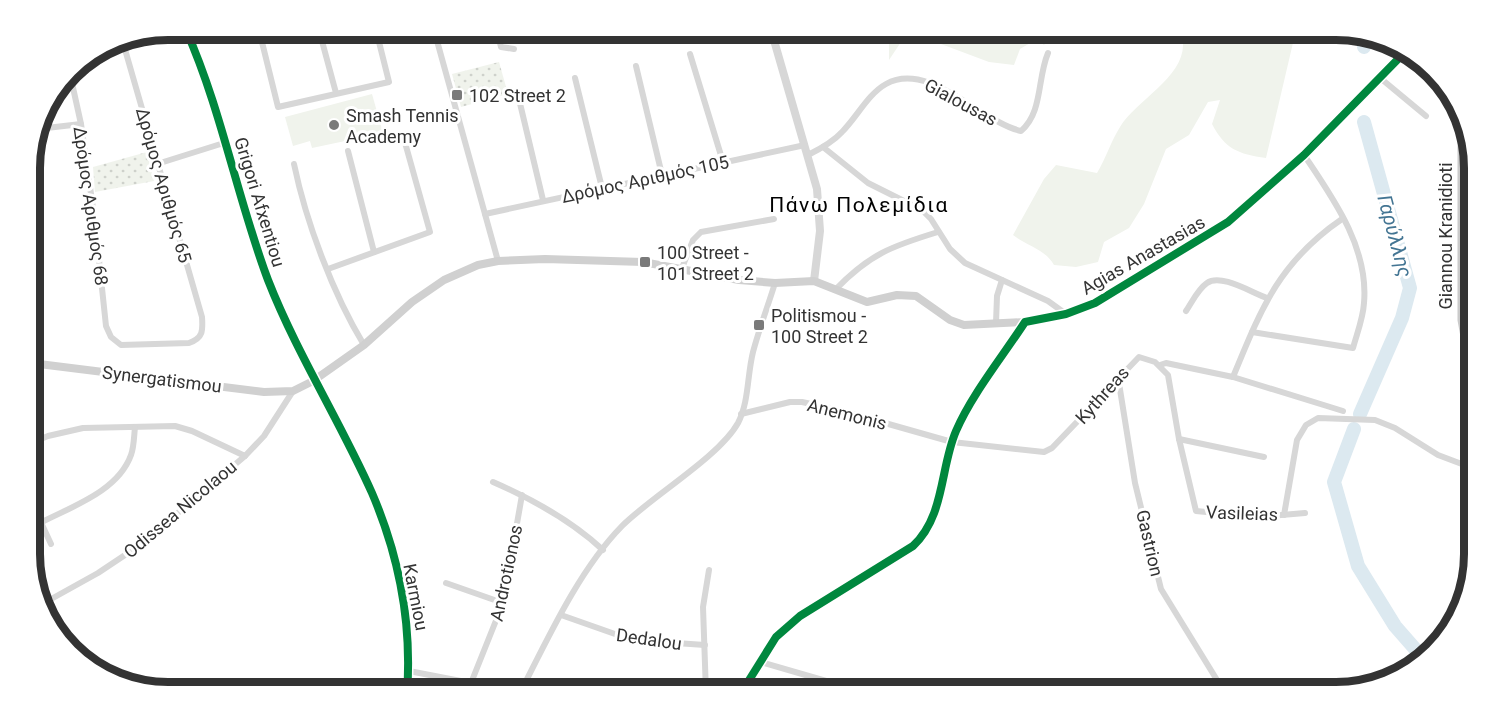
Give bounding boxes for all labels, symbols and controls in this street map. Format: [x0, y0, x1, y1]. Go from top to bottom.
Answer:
street label: Gialousas [921, 74, 1001, 130]
place label: 102 Street 2 [469, 85, 566, 106]
marker: 102 Street 2 [450, 88, 464, 102]
street label: Δρόμος Αριθμός 65 [132, 105, 196, 265]
place label: Smash Tennis Academy [346, 105, 459, 147]
marker: Smash Tennis Academy [327, 118, 341, 132]
street label: Δρόμος Αριθμός 68 [69, 125, 113, 287]
street label: Grigori Afxentiou [230, 134, 290, 270]
street label: Δρόμος Αριθμός 105 [559, 151, 731, 207]
street label: Giannou Kranidioti [1435, 162, 1456, 310]
water label: Γαρύλλης [1372, 192, 1418, 280]
district label: Πάνω Πολεμίδια [769, 193, 949, 217]
street label: Agias Anastasias [1078, 211, 1208, 299]
place label: 100 Street - 101 Street 2 [657, 242, 754, 284]
marker: 100 Street - 101 Street 2 [638, 255, 652, 269]
place label: Politismou - 100 Street 2 [771, 305, 868, 347]
marker: Politismou - 100 Street 2 [752, 318, 766, 332]
street label: Synergatismou [101, 361, 223, 397]
street label: Kythreas [1071, 362, 1133, 428]
street label: Anemonis [805, 394, 889, 434]
street label: Odissea Nicolaou [119, 456, 241, 562]
street label: Vasileias [1206, 501, 1278, 525]
street label: Gastrion [1132, 508, 1168, 578]
street label: Androtionos [486, 523, 526, 623]
street label: Karmiou [399, 562, 433, 632]
street label: Dedalou [615, 624, 683, 654]

